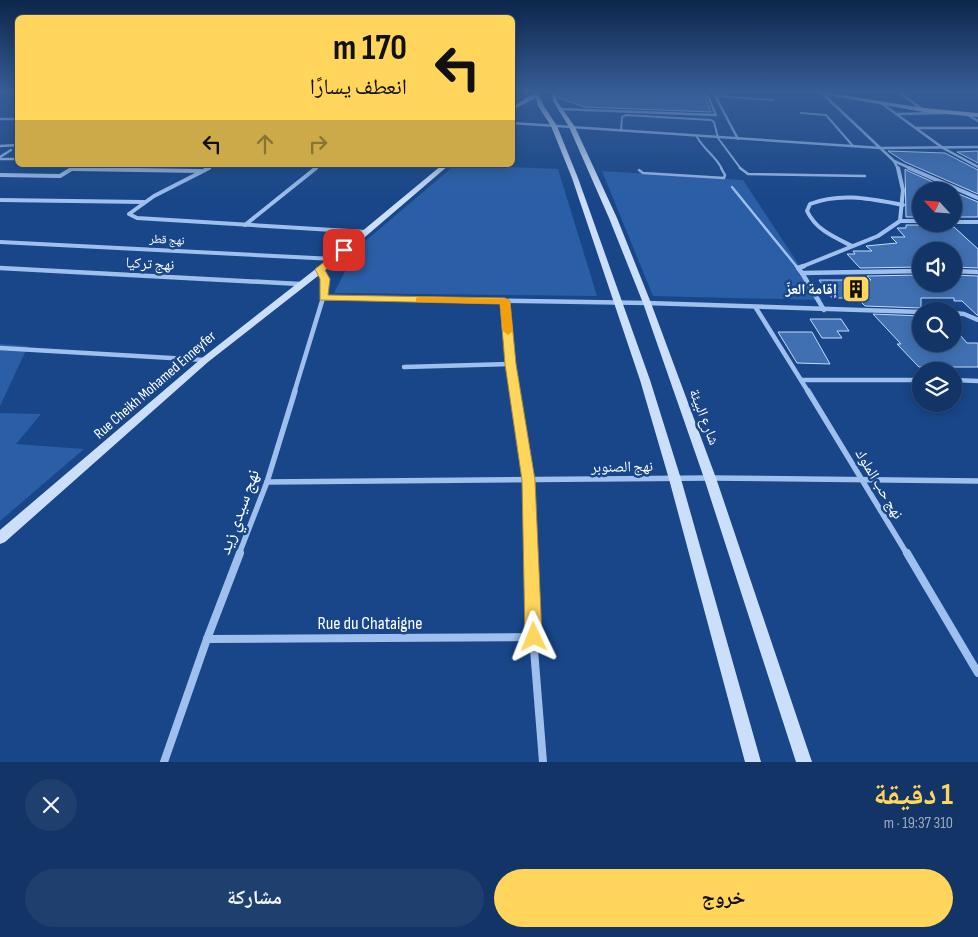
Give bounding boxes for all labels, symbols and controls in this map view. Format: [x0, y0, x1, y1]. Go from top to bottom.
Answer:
text: 170 m [333, 27, 407, 70]
icon: left [425, 35, 490, 100]
text: انعطف يسارًا [310, 74, 407, 101]
icon: left [198, 130, 226, 158]
icon: ahead [251, 130, 279, 158]
icon: right [304, 130, 332, 158]
north arrow [912, 182, 962, 232]
map controls [912, 182, 962, 412]
pin [323, 229, 365, 271]
street label: نهج قطر [148, 232, 185, 248]
icon: arrive [330, 236, 358, 264]
button: sound [912, 242, 962, 292]
street label: نهج تركيا [125, 253, 175, 275]
building icon: إقامة العزّ [841, 274, 871, 304]
place label: إقامة العزّ [784, 280, 837, 299]
button: search [912, 302, 962, 352]
street label: Rue Cheikh Mohamed Enneyfer [90, 326, 220, 443]
button: layers [912, 362, 962, 412]
street label: شارع البيئة [685, 386, 723, 448]
street label: نهج حب الملوك [851, 446, 907, 522]
street label: نهج الصنوبر [590, 457, 653, 477]
street label: نهج سيدي زيد [214, 466, 267, 559]
position arrow [507, 610, 559, 662]
street label: Rue du Chataigne [318, 613, 423, 634]
text: 1 دقيقة [874, 777, 953, 813]
button: close [25, 779, 77, 831]
text: 310 m · 19:37 [884, 814, 953, 833]
button: مشاركة [25, 869, 484, 927]
button: خروج [494, 869, 953, 927]

